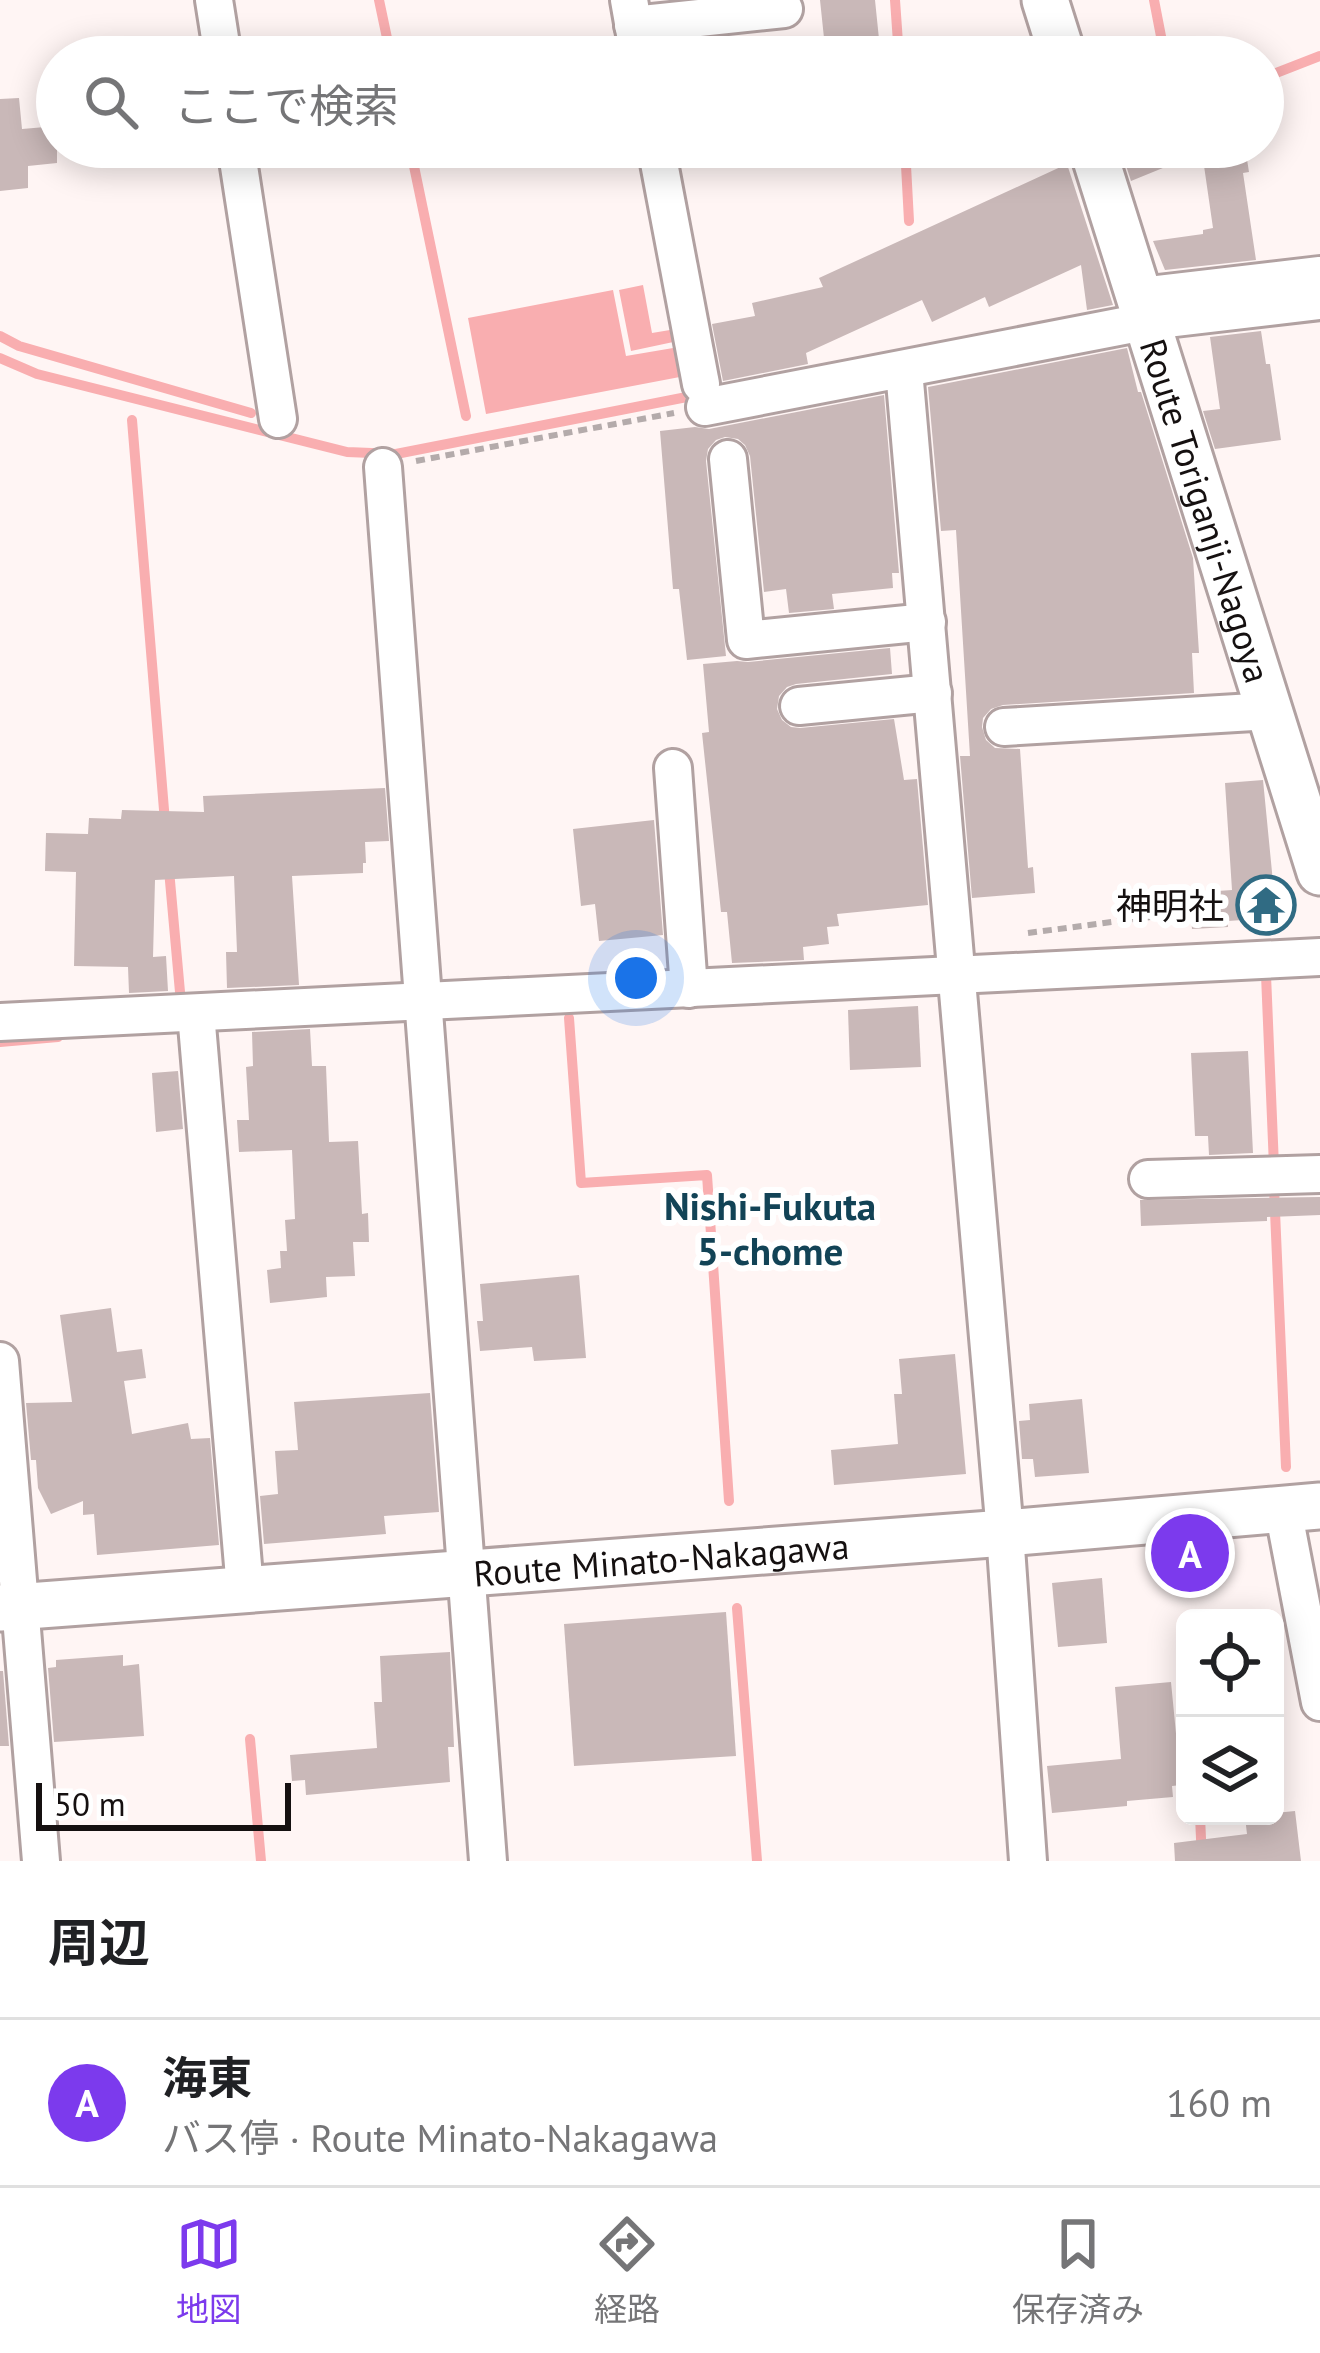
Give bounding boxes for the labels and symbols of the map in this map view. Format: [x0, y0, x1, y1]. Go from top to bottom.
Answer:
street label: Route Toriganji-Nagoya [1130, 333, 1282, 688]
temple icon: 神明社 [1235, 874, 1297, 936]
place label: 神明社 [1116, 882, 1224, 929]
your location [606, 948, 666, 1008]
district label: Nishi-Fukuta 5-chome [664, 1180, 876, 1276]
pin: A [1151, 1508, 1229, 1598]
street label: Route Minato-Nakagawa [472, 1521, 851, 1596]
scale bar [36, 1777, 291, 1830]

